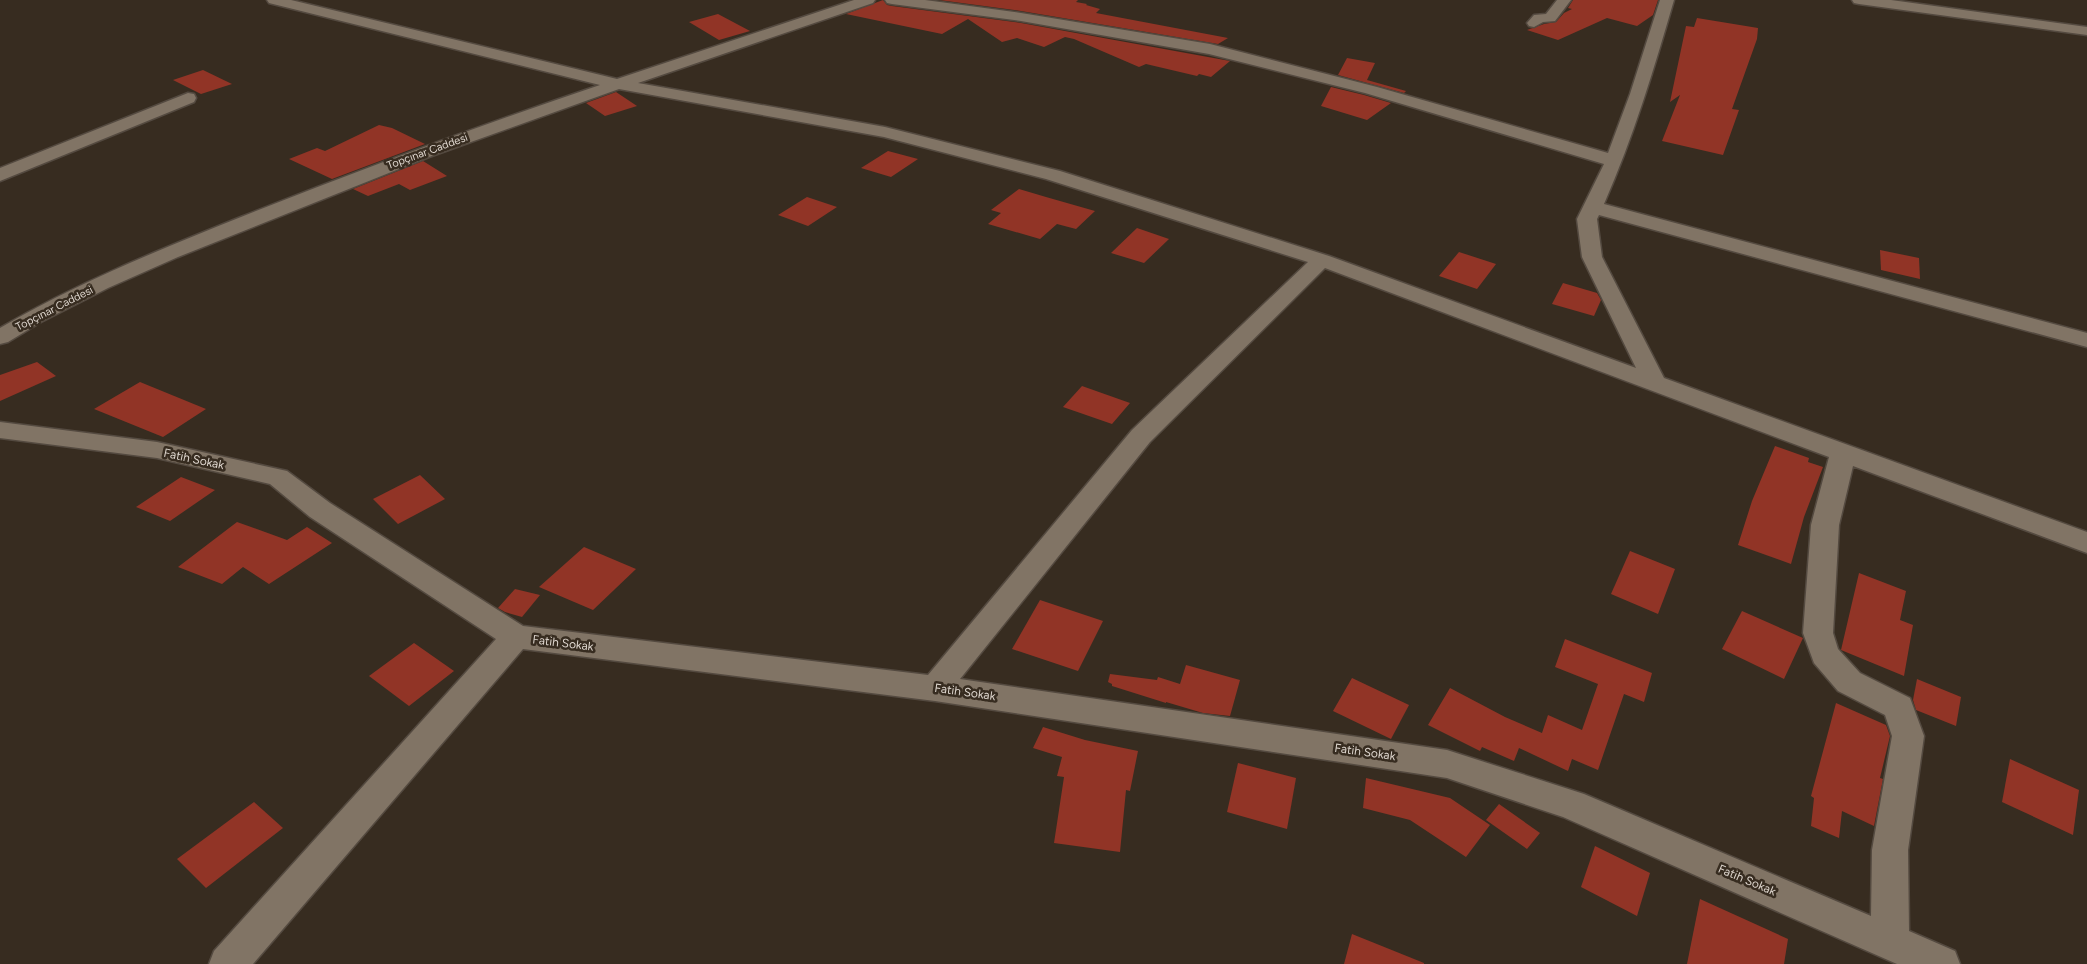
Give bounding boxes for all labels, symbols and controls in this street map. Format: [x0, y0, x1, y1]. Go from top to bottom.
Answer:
street label: Topçınar Caddesi [385, 131, 469, 172]
street label: Topçınar Caddesi [13, 283, 95, 334]
street label: Fatih Sokak [162, 446, 226, 472]
street label: Fatih Sokak [532, 632, 595, 654]
street label: Fatih Sokak [934, 681, 997, 703]
street label: Fatih Sokak [1334, 741, 1397, 763]
street label: Fatih Sokak [1716, 862, 1778, 899]

